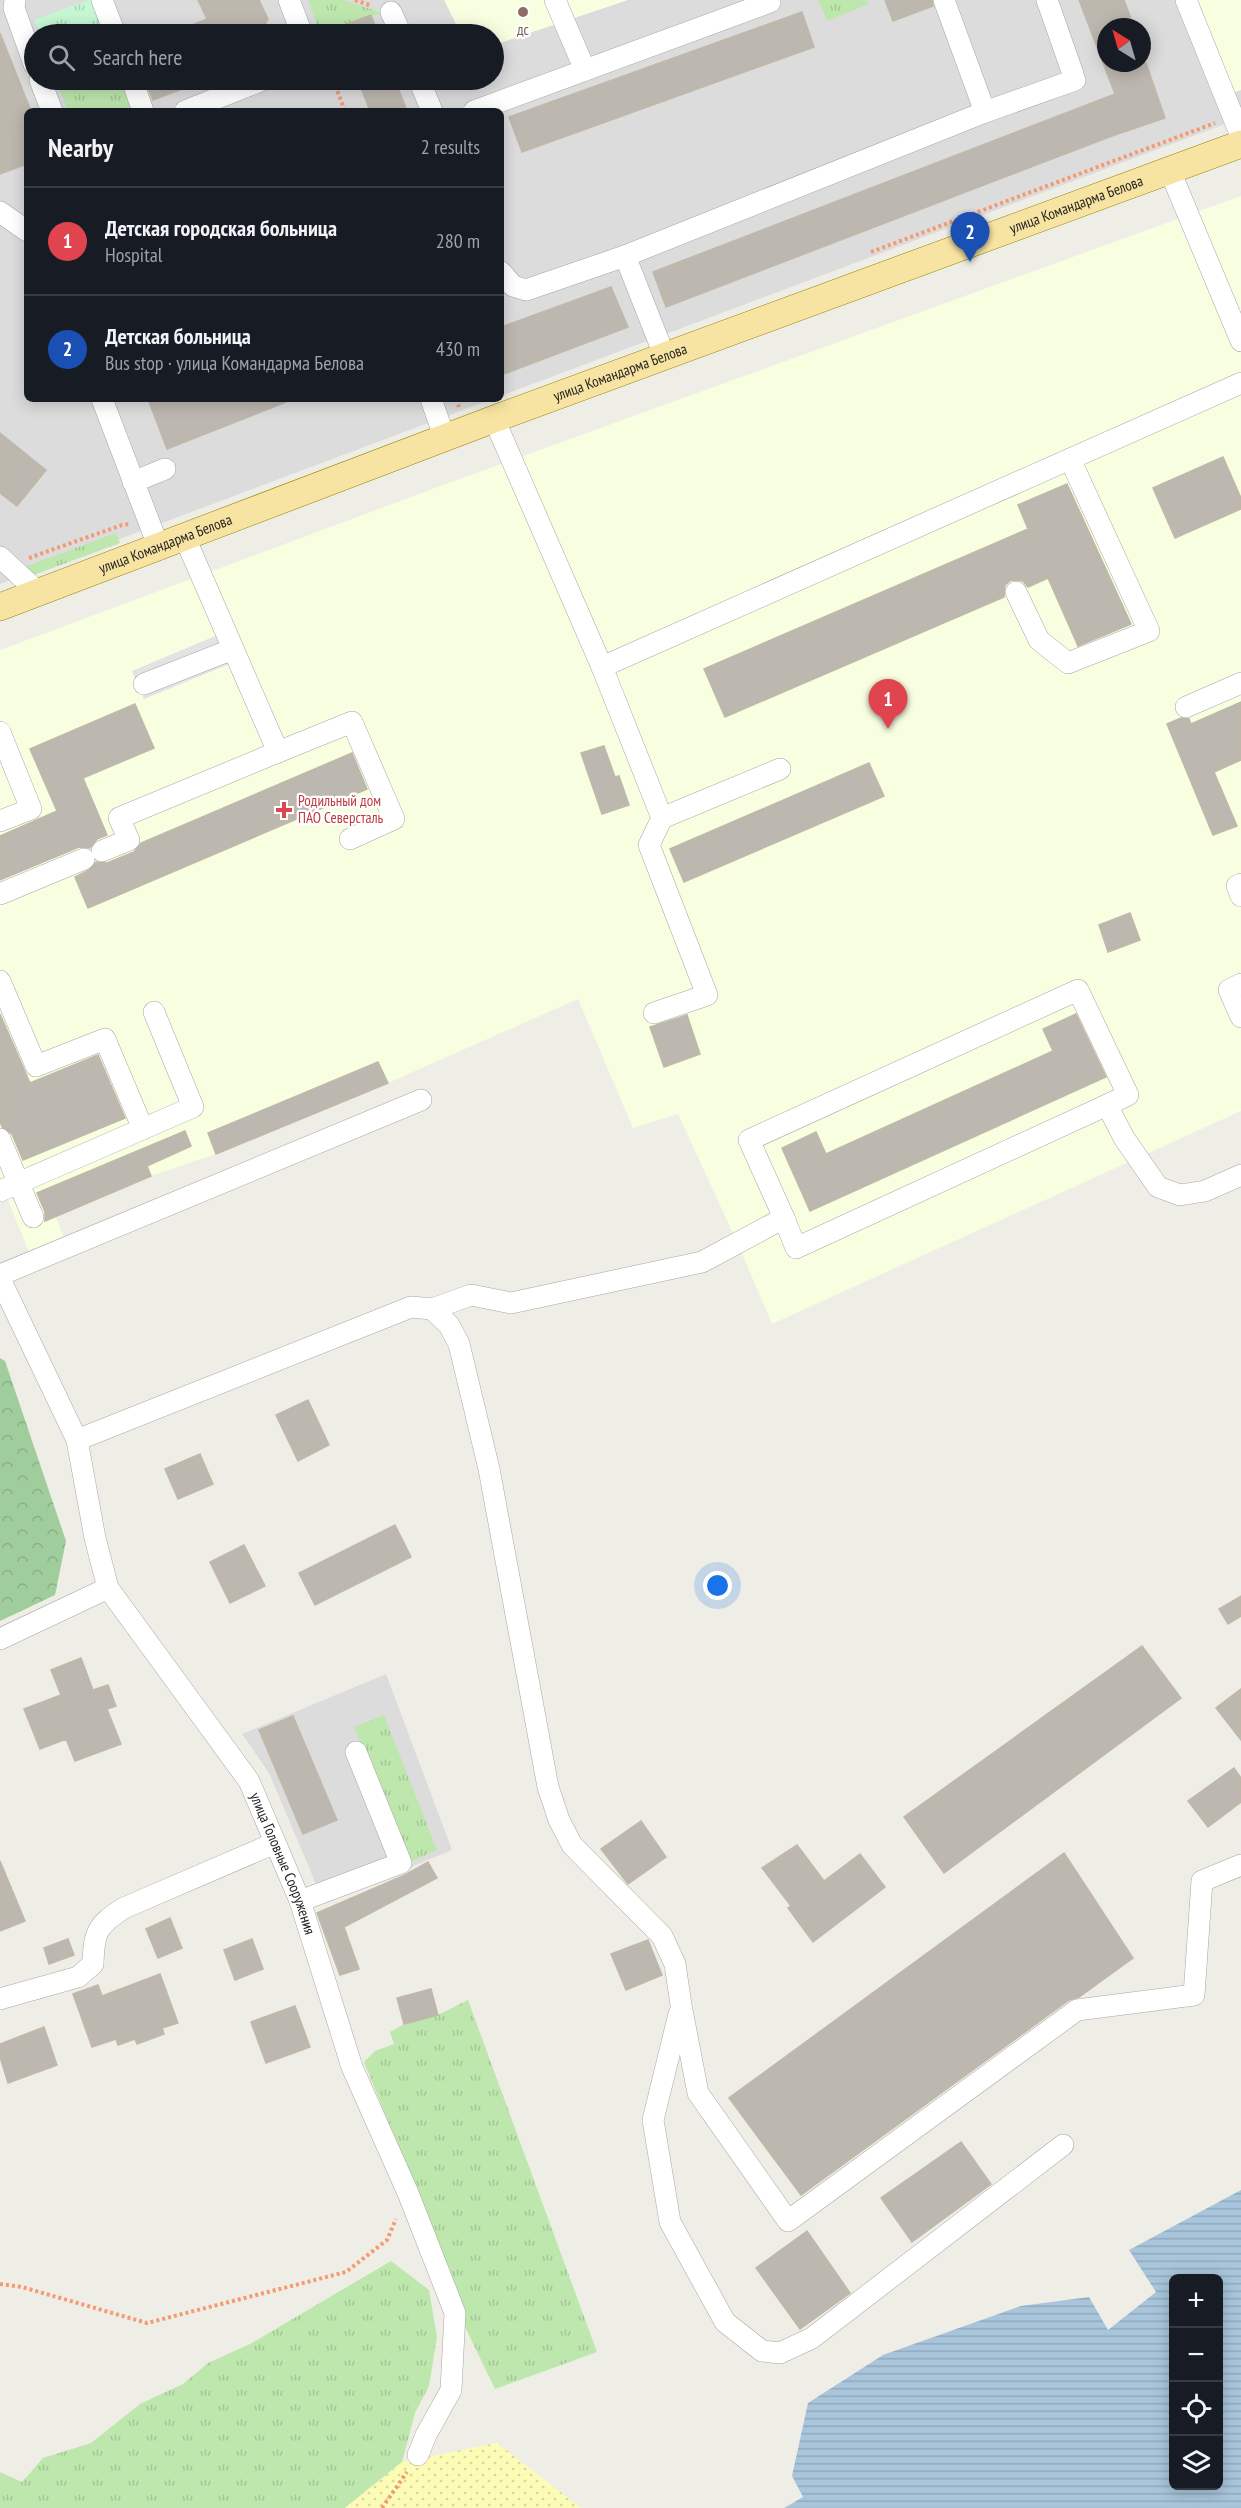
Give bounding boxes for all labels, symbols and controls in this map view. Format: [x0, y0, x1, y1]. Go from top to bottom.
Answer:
marker: дс [516, 5, 530, 19]
north arrow [1097, 18, 1151, 72]
place label: дс [517, 20, 530, 39]
search box [24, 24, 504, 90]
icon: search [45, 41, 78, 74]
text: Search here [93, 43, 182, 71]
text: Nearby [48, 131, 113, 164]
text: 2 results [421, 134, 480, 160]
street label: улица Командарма Белова [1007, 171, 1146, 237]
pin: 2 [950, 212, 990, 262]
text: Детская городская больница [105, 214, 337, 242]
text: 1 [63, 228, 72, 254]
text: 280 m [436, 228, 480, 254]
text: Hospital [105, 242, 162, 268]
text: Детская больница [105, 322, 251, 350]
text: 2 [63, 336, 72, 362]
text: 430 m [436, 336, 480, 362]
street label: улица Командарма Белова [551, 339, 689, 405]
text: Bus stop · улица Командарма Белова [105, 350, 364, 376]
street label: улица Командарма Белова [96, 510, 235, 578]
pin: 1 [868, 680, 908, 729]
place label: Родильный дом ПАО Северсталь [298, 791, 384, 827]
marker: Родильный дом ПАО Северсталь [275, 801, 293, 819]
your location [703, 1571, 732, 1600]
street label: улица Головные Сооружения [246, 1789, 320, 1937]
map controls [1169, 2274, 1223, 2490]
button: + [1169, 2274, 1223, 2328]
button: − [1169, 2328, 1223, 2382]
button: locate [1169, 2382, 1223, 2436]
button: layers [1169, 2436, 1223, 2490]

